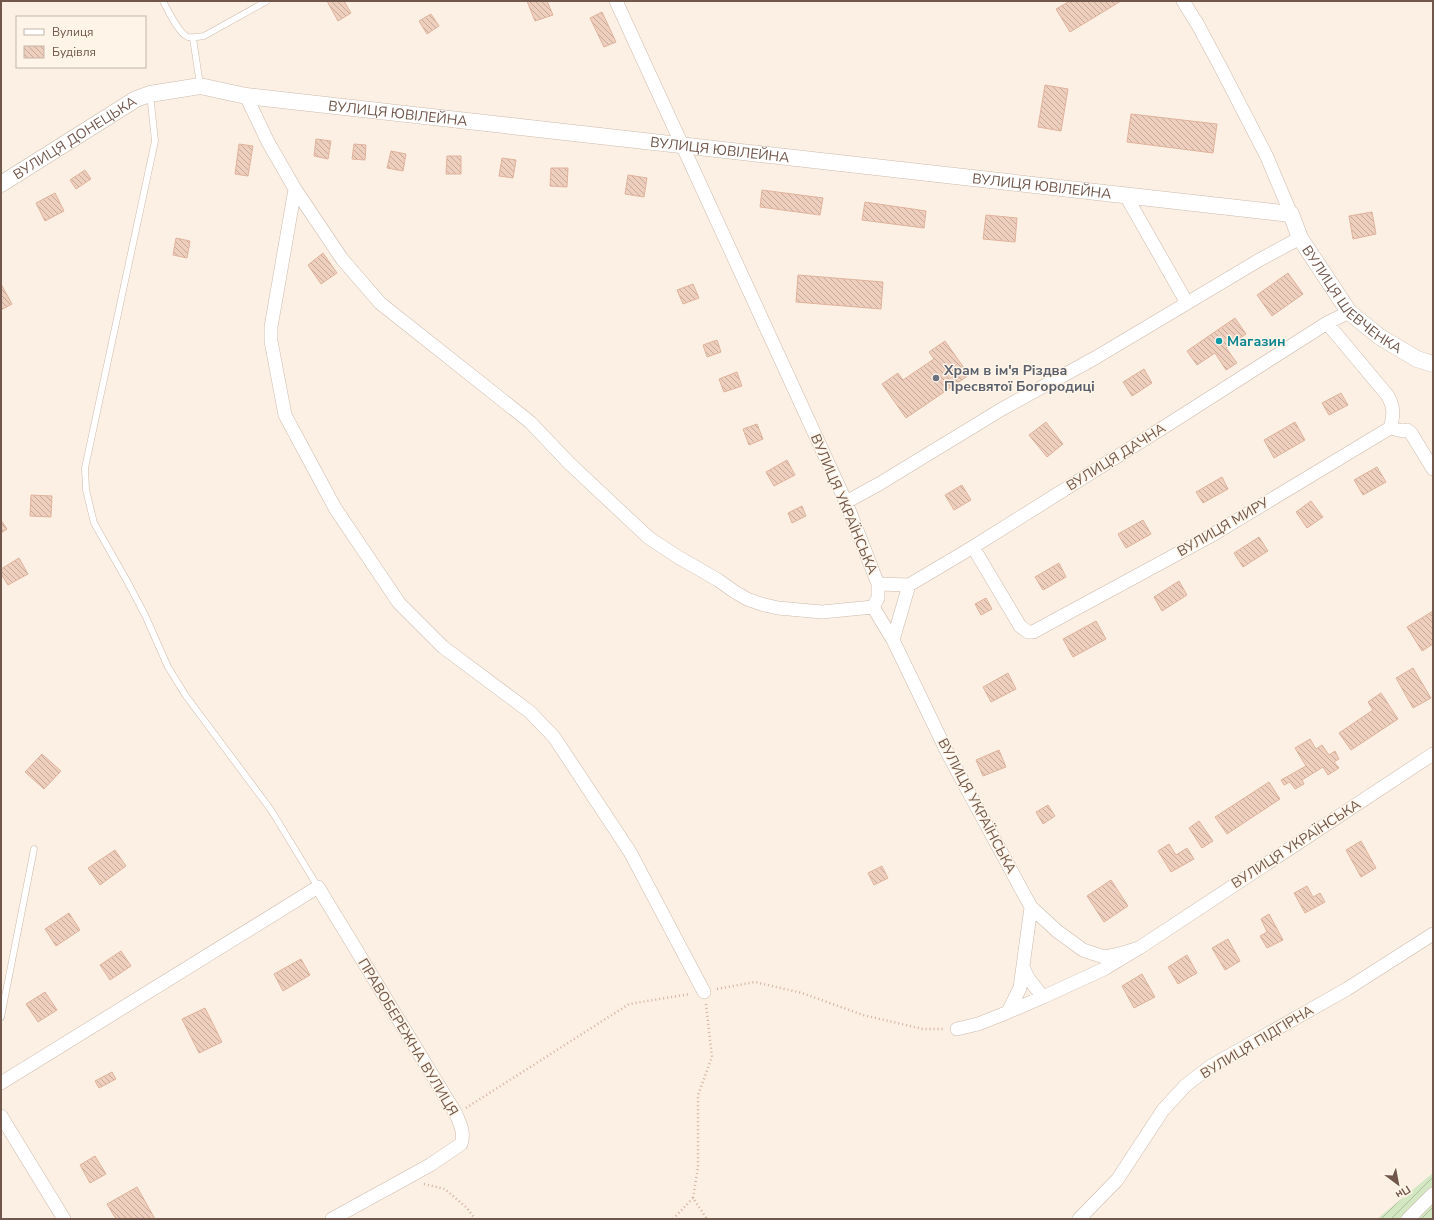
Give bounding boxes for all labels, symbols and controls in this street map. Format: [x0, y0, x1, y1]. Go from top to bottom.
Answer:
legend [16, 16, 146, 68]
text: Вулиця [52, 24, 94, 40]
text: Будівля [52, 44, 96, 60]
street label: ВУЛИЦЯ ДОНЕЦЬКА [9, 92, 140, 184]
street label: ВУЛИЦЯ ЮВІЛЕЙНА [327, 96, 469, 130]
street label: ВУЛИЦЯ ЮВІЛЕЙНА [649, 132, 790, 167]
street label: ВУЛИЦЯ ЮВІЛЕЙНА [971, 169, 1112, 203]
street label: ВУЛИЦЯ ШЕВЧЕНКА [1298, 241, 1406, 358]
place label: Магазин [1227, 332, 1286, 351]
marker: Магазин [1214, 336, 1224, 346]
place label: Храм в ім'я Різдва Пресвятої Богородиці [943, 361, 1095, 396]
marker: Храм в ім'я Різдва Пресвятої Богородиці [931, 373, 941, 383]
street label: ВУЛИЦЯ ДАЧНА [1063, 419, 1169, 495]
street label: ВУЛИЦЯ УКРАЇНСЬКА [806, 431, 882, 577]
street label: ВУЛИЦЯ МИРУ [1174, 493, 1273, 561]
street label: ВУЛИЦЯ УКРАЇНСЬКА [933, 735, 1021, 877]
street label: ВУЛИЦЯ УКРАЇНСЬКА [1228, 795, 1364, 893]
street label: ПРАВОБЕРЕЖНА ВУЛИЦЯ [353, 955, 463, 1119]
street label: ВУЛИЦЯ ПІДГІРНА [1197, 1001, 1317, 1083]
north arrow [1378, 1164, 1418, 1204]
text: Пн [1393, 1182, 1413, 1202]

